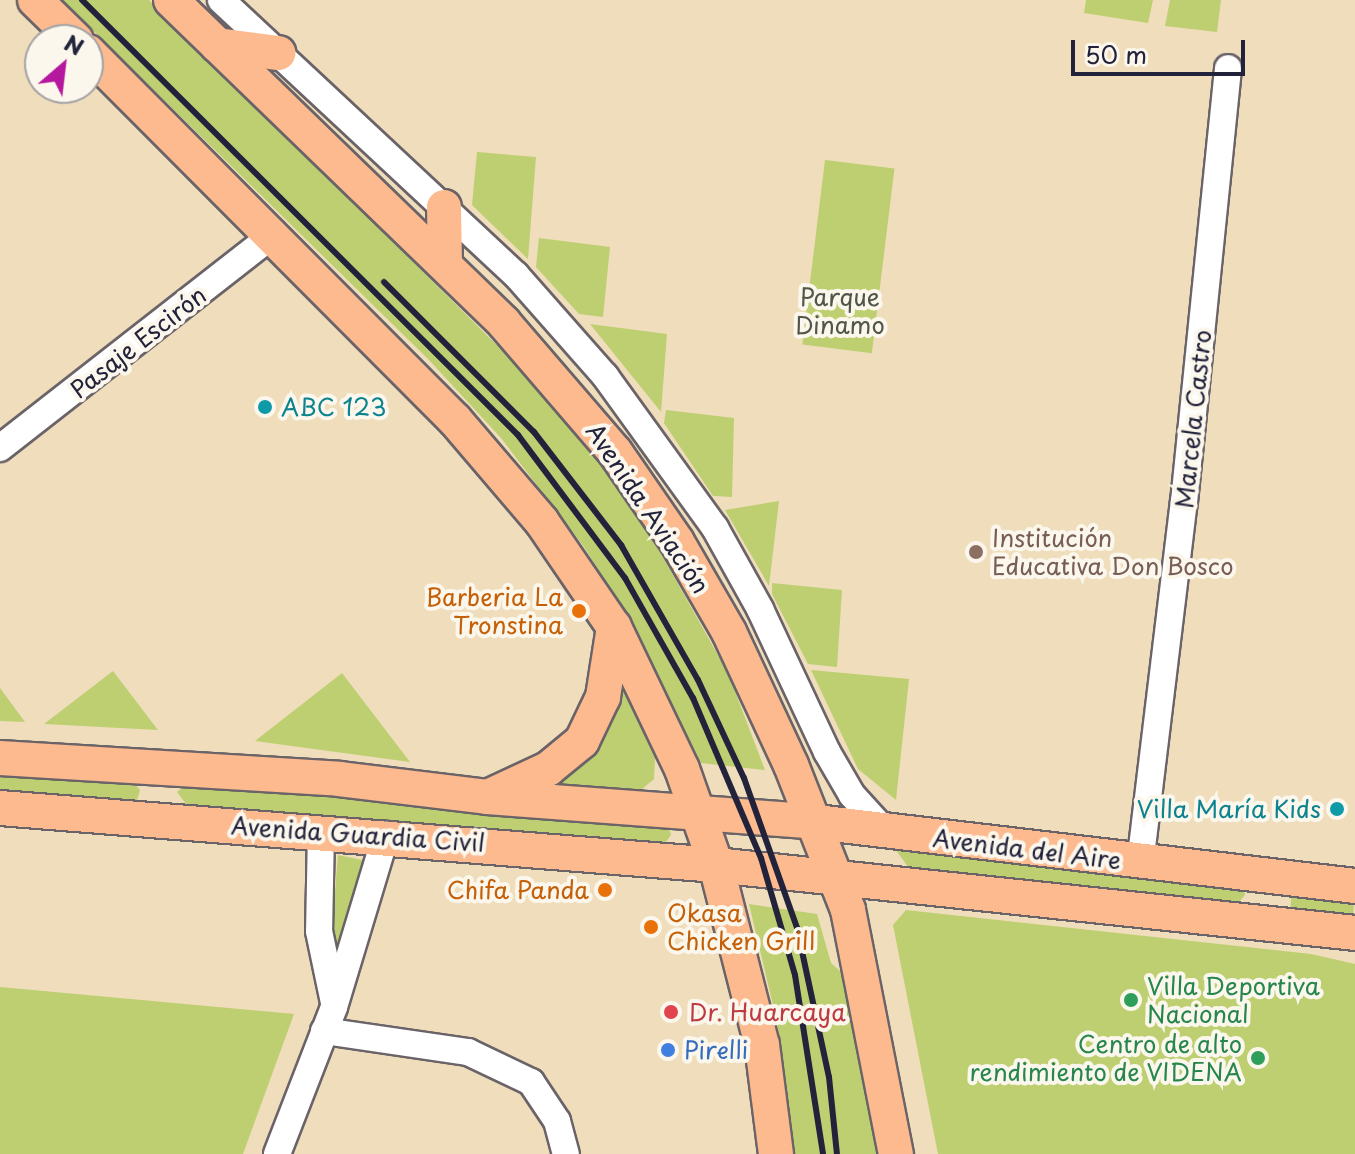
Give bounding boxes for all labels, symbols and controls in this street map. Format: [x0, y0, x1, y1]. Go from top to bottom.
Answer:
north arrow [24, 24, 104, 104]
scale bar [1075, 24, 1249, 74]
text: N [59, 25, 90, 63]
text: 50 m [1085, 36, 1147, 72]
street label: Pasaje Escirón [64, 280, 212, 404]
park label: Parque Dinamo [795, 283, 885, 339]
street label: Marcela Castro [1169, 328, 1217, 510]
place label: ABC 123 [281, 393, 385, 421]
marker: ABC 123 [256, 398, 274, 416]
street label: Avenida Aviación [581, 418, 715, 598]
place label: Institución Educativa Don Bosco [992, 524, 1233, 580]
marker: Institución Educativa Don Bosco [967, 543, 985, 561]
place label: Barberia La Tronstina [427, 583, 563, 639]
marker: Barberia La Tronstina [570, 602, 588, 620]
place label: Villa María Kids [1135, 795, 1321, 823]
marker: Villa María Kids [1328, 800, 1346, 818]
street label: Avenida Guardia Civil [231, 811, 485, 857]
street label: Avenida del Aire [931, 823, 1123, 875]
place label: Chifa Panda [447, 876, 589, 904]
marker: Chifa Panda [596, 881, 614, 899]
place label: Okasa Chicken Grill [667, 899, 817, 955]
marker: Okasa Chicken Grill [642, 918, 660, 936]
place label: Villa Deportiva Nacional [1147, 972, 1320, 1028]
marker: Villa Deportiva Nacional [1122, 991, 1140, 1009]
place label: Dr. Huarcaya [689, 998, 848, 1026]
marker: Dr. Huarcaya [660, 1001, 682, 1023]
place label: Centro de alto rendimiento de VIDENA [967, 1030, 1242, 1086]
place label: Pirelli [684, 1036, 748, 1064]
marker: Pirelli [659, 1041, 677, 1059]
marker: Centro de alto rendimiento de VIDENA [1249, 1049, 1267, 1067]

